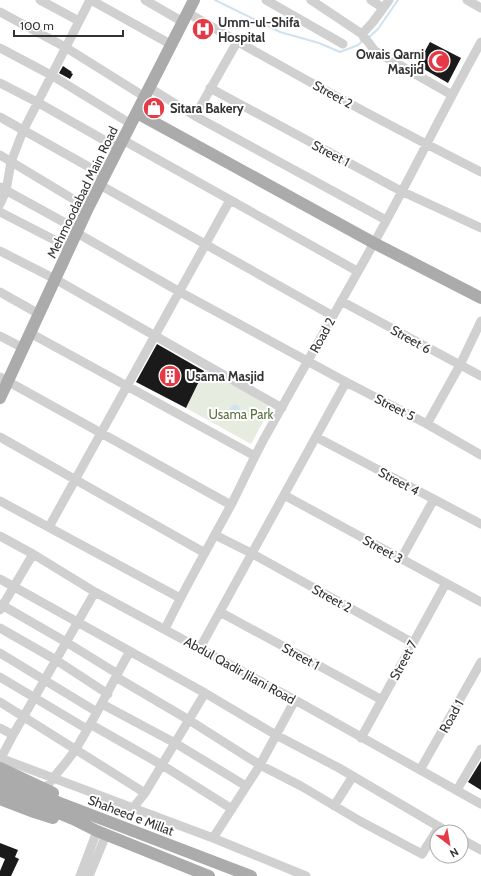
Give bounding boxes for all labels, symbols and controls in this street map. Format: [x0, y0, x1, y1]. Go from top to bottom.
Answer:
scale bar [14, 12, 123, 38]
place label: Umm-ul-Shifa Hospital [218, 14, 300, 45]
hospital icon: Umm-ul-Shifa Hospital [190, 16, 216, 42]
text: 100 m [20, 18, 54, 33]
place label: Owais Qarni Masjid [356, 46, 424, 77]
mosque icon: Owais Qarni Masjid [426, 48, 452, 74]
street label: Street 2 [310, 77, 356, 112]
shop icon: Sitara Bakery [141, 95, 167, 121]
place label: Sitara Bakery [170, 100, 244, 116]
street label: Mehmoodabad Main Road [43, 123, 121, 261]
street label: Street 1 [309, 136, 353, 170]
street label: Road 2 [306, 314, 338, 355]
street label: Street 6 [388, 321, 434, 357]
building icon: Usama Masjid [157, 363, 183, 389]
place label: Usama Masjid [186, 368, 264, 384]
street label: Street 5 [372, 390, 418, 424]
park label: Usama Park [209, 406, 274, 422]
street label: Street 4 [376, 464, 423, 499]
street label: Street 3 [360, 531, 406, 567]
street label: Street 2 [309, 581, 355, 616]
street label: Abdul Qadir Jilani Road [182, 633, 298, 707]
street label: Street 7 [386, 637, 420, 683]
street label: Street 1 [279, 639, 323, 673]
street label: Road 1 [435, 697, 467, 735]
street label: Shaheed e Millat [86, 791, 177, 839]
north arrow [429, 824, 469, 864]
text: N [447, 845, 461, 861]

